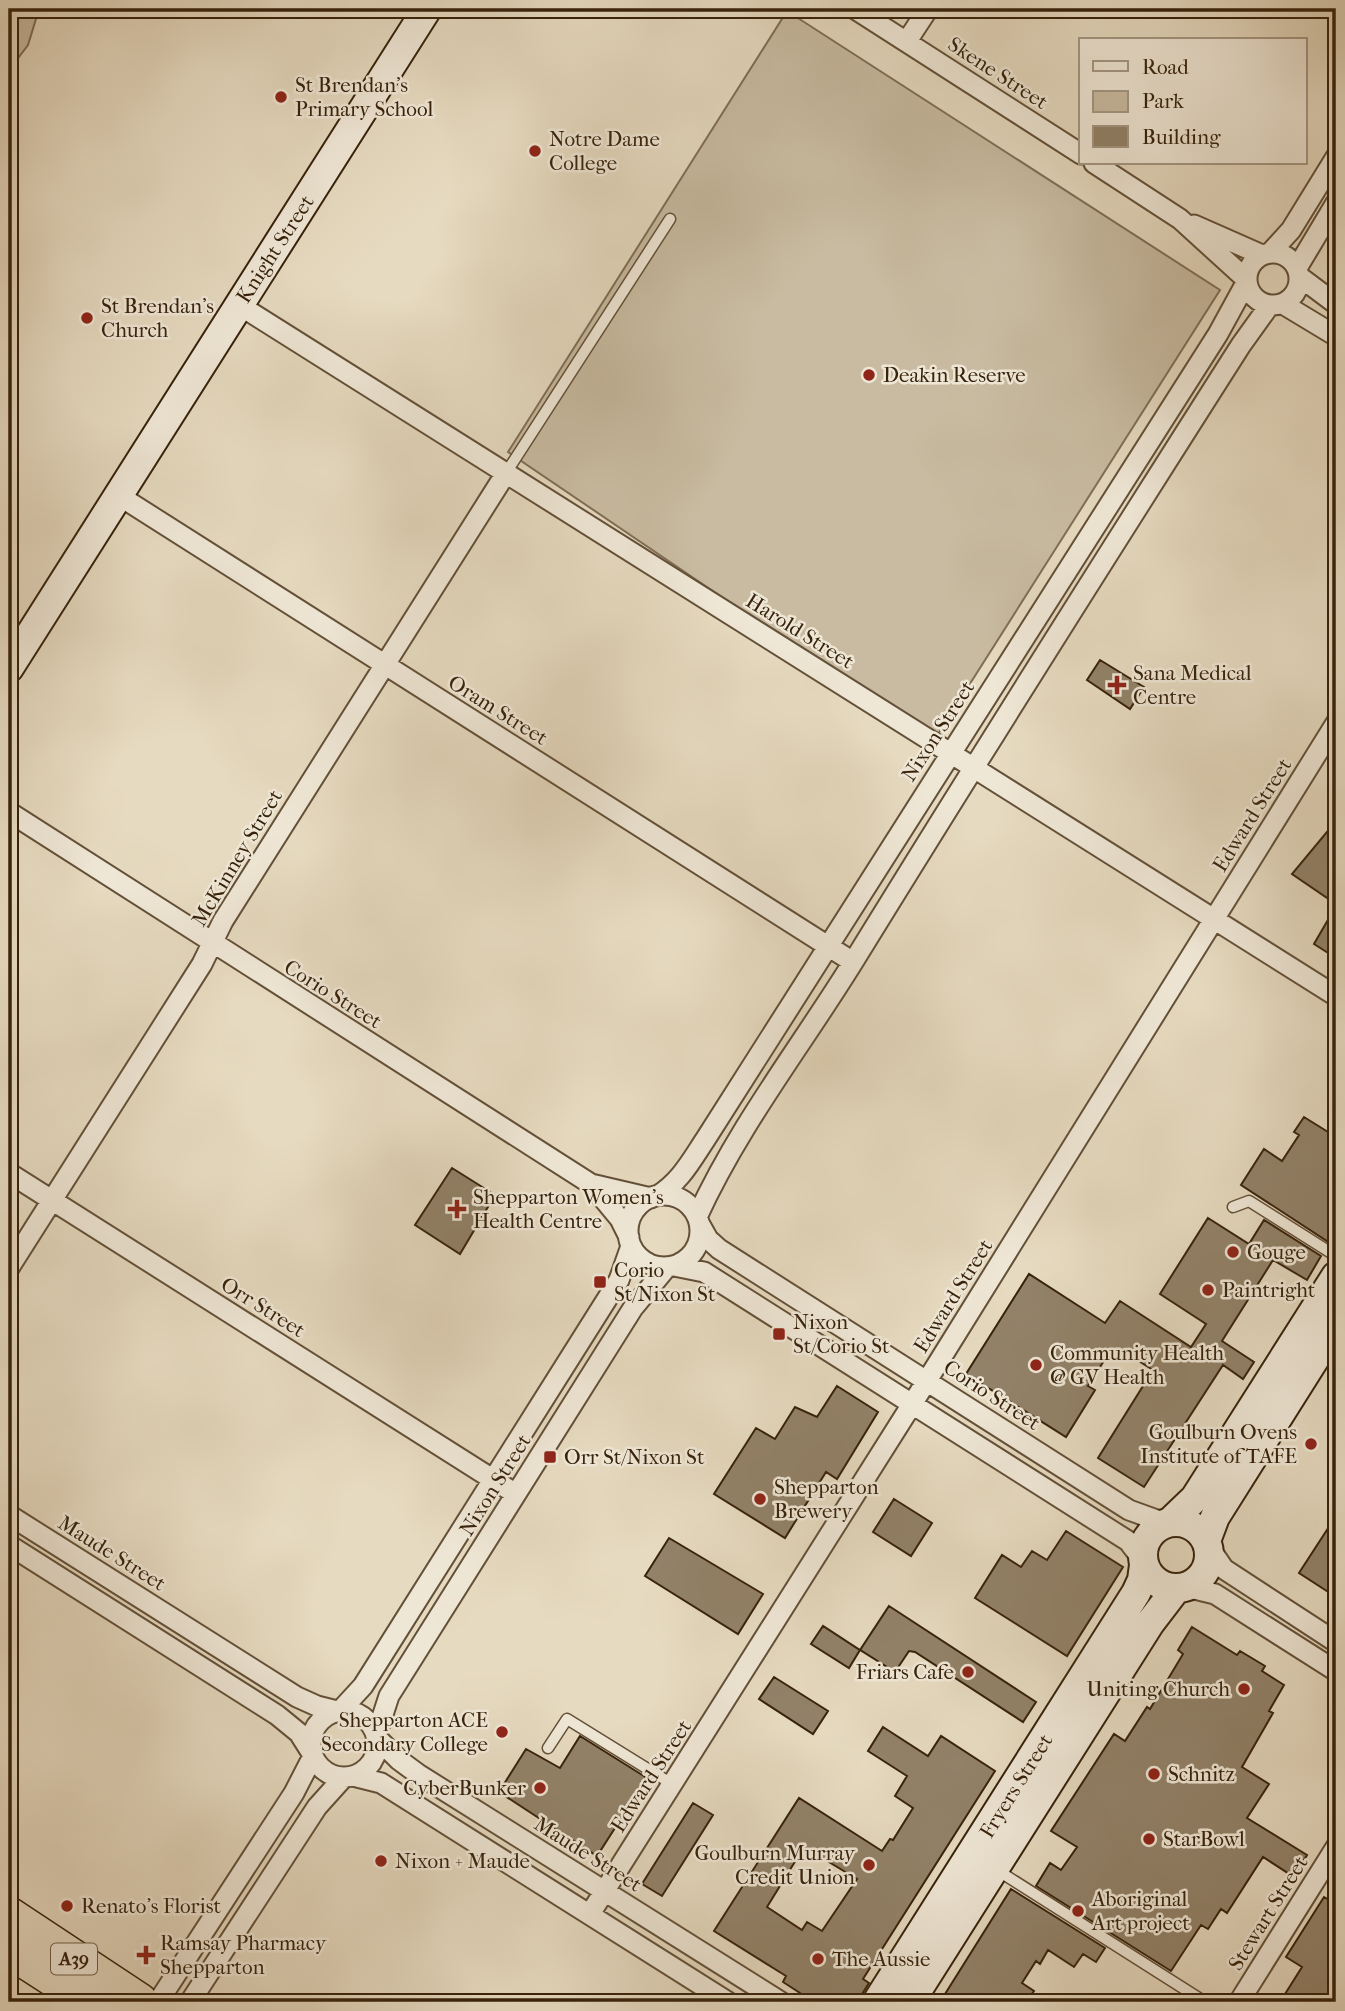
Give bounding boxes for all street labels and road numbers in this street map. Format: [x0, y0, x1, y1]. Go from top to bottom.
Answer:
street label: Skene Street [944, 32, 1053, 114]
street label: Knight Street [231, 190, 319, 307]
street label: Harold Street [742, 588, 859, 674]
street label: Oram Street [444, 670, 553, 750]
street label: Nixon Street [897, 676, 980, 786]
street label: Edward Street [1208, 753, 1297, 876]
street label: McKinney Street [187, 785, 287, 931]
street label: Corio Street [280, 955, 387, 1034]
street label: Edward Street [909, 1234, 998, 1357]
street label: Orr Street [217, 1272, 310, 1342]
street label: Corio Street [939, 1355, 1045, 1435]
street label: Nixon Street [454, 1429, 536, 1540]
street label: Maude Street [54, 1510, 171, 1596]
street label: Edward Street [606, 1715, 697, 1837]
street label: Fryers Street [975, 1729, 1058, 1842]
street label: Maude Street [530, 1811, 647, 1897]
street label: Stewart Street [1223, 1851, 1313, 1975]
road number: A39 [51, 1943, 97, 1974]

